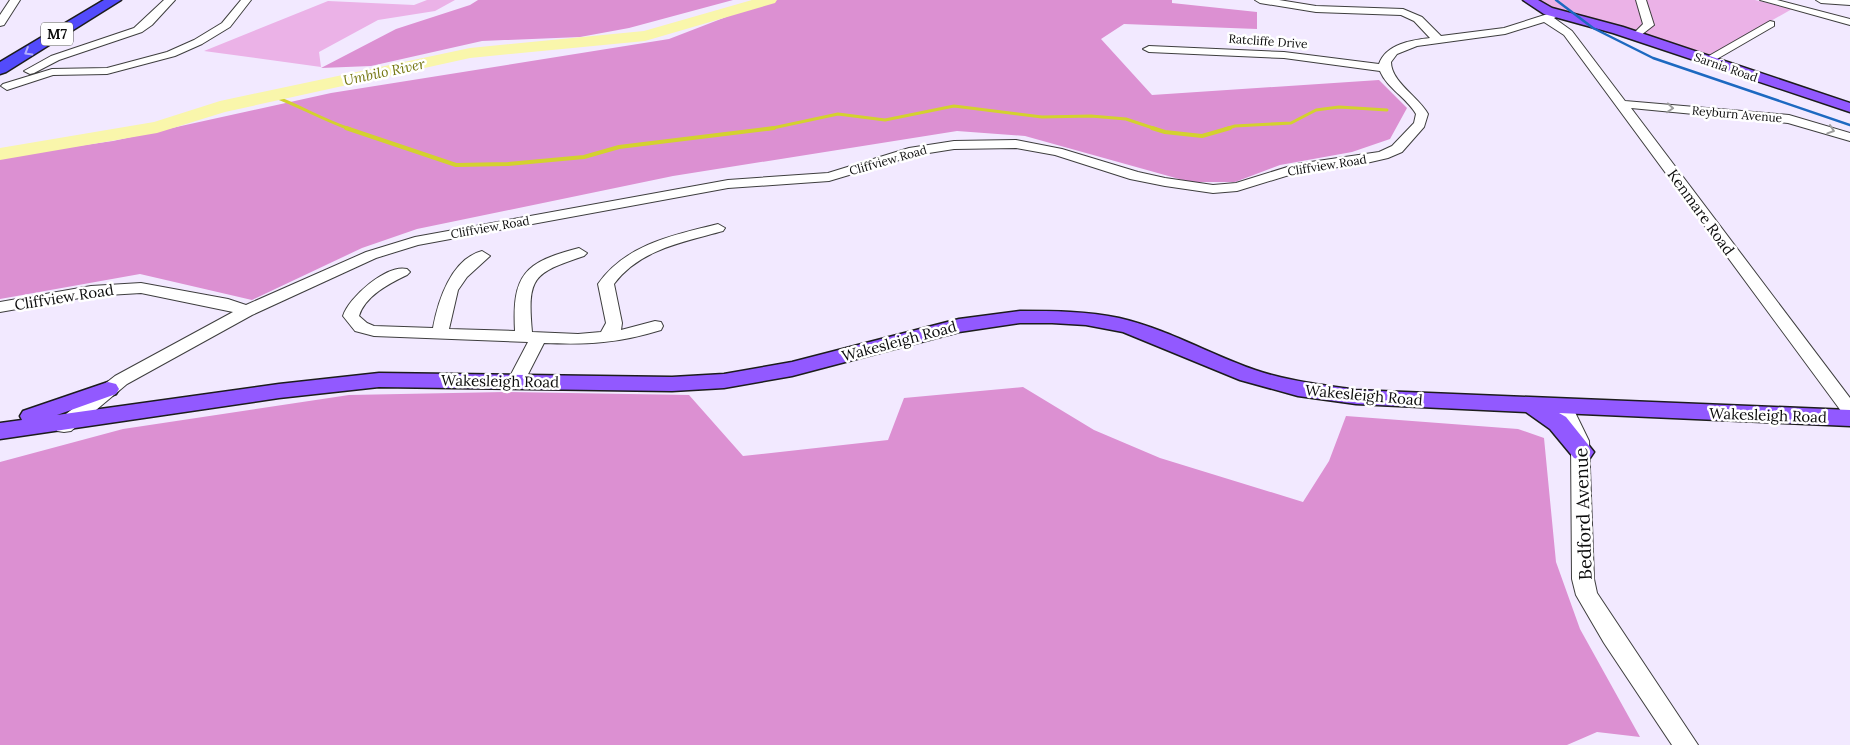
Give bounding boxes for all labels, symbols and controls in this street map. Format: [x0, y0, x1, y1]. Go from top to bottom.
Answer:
road number: M7 [41, 22, 73, 46]
street label: Ratcliffe Drive [1228, 31, 1308, 51]
one-way arrow [24, 46, 33, 56]
street label: Sarnia Road [1692, 49, 1760, 85]
water label: Umbilo River [342, 54, 427, 89]
one-way arrow [1667, 103, 1675, 114]
street label: Reyburn Avenue [1691, 103, 1783, 125]
one-way arrow [1826, 125, 1835, 135]
street label: Cliffview Road [847, 142, 929, 178]
street label: Cliffview Road [1286, 151, 1368, 179]
street label: Kenmare Road [1663, 165, 1739, 259]
street label: Cliffview Road [449, 213, 531, 241]
street label: Cliffview Road [13, 280, 115, 314]
street label: Wakesleigh Road [840, 317, 958, 365]
street label: Wakesleigh Road [441, 370, 559, 392]
street label: Wakesleigh Road [1304, 380, 1424, 410]
street label: Wakesleigh Road [1709, 403, 1827, 427]
street label: Bedford Avenue [1569, 447, 1597, 581]

